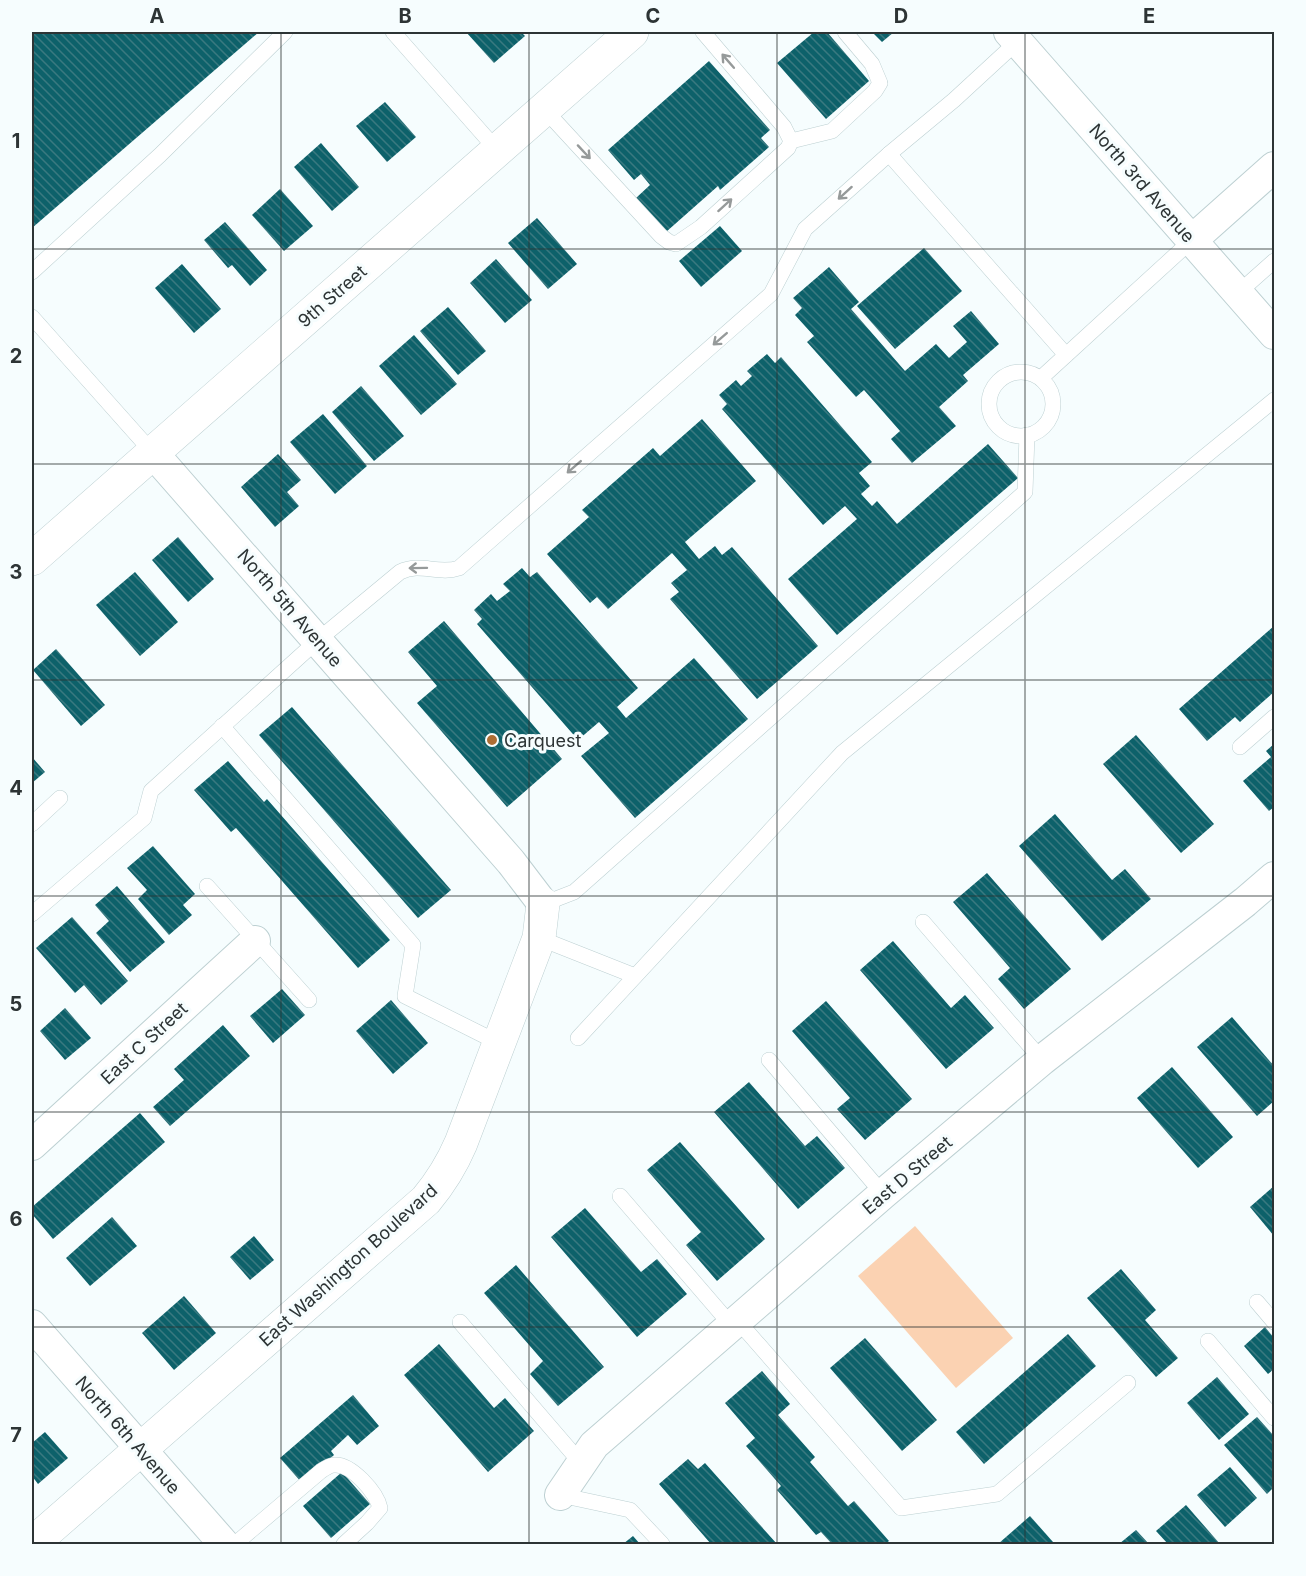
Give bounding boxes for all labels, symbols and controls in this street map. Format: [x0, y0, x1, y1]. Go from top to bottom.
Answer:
text: A [150, 4, 165, 28]
text: B [398, 4, 412, 28]
text: C [646, 4, 660, 28]
text: D [894, 4, 908, 28]
text: E [1143, 4, 1155, 28]
one-way arrow [721, 54, 735, 69]
street label: North 3rd Avenue [1085, 120, 1199, 246]
text: 1 [12, 129, 20, 153]
one-way arrow [577, 144, 591, 159]
one-way arrow [838, 186, 853, 200]
one-way arrow [717, 198, 732, 212]
street label: 9th Street [293, 261, 371, 331]
one-way arrow [713, 332, 728, 346]
text: 2 [10, 344, 22, 368]
one-way arrow [566, 461, 582, 474]
street label: North 5th Avenue [233, 545, 347, 671]
text: 3 [10, 560, 22, 584]
one-way arrow [408, 562, 428, 574]
place label: Carquest [504, 730, 581, 751]
marker: Carquest [485, 733, 499, 747]
text: 4 [9, 776, 23, 800]
text: 5 [10, 992, 22, 1016]
street label: East C Street [96, 998, 192, 1088]
street label: East D Street [858, 1131, 956, 1218]
street label: East Washington Boulevard [255, 1180, 441, 1350]
text: 6 [10, 1207, 23, 1231]
street label: North 6th Avenue [71, 1372, 185, 1498]
text: 7 [10, 1423, 22, 1447]

